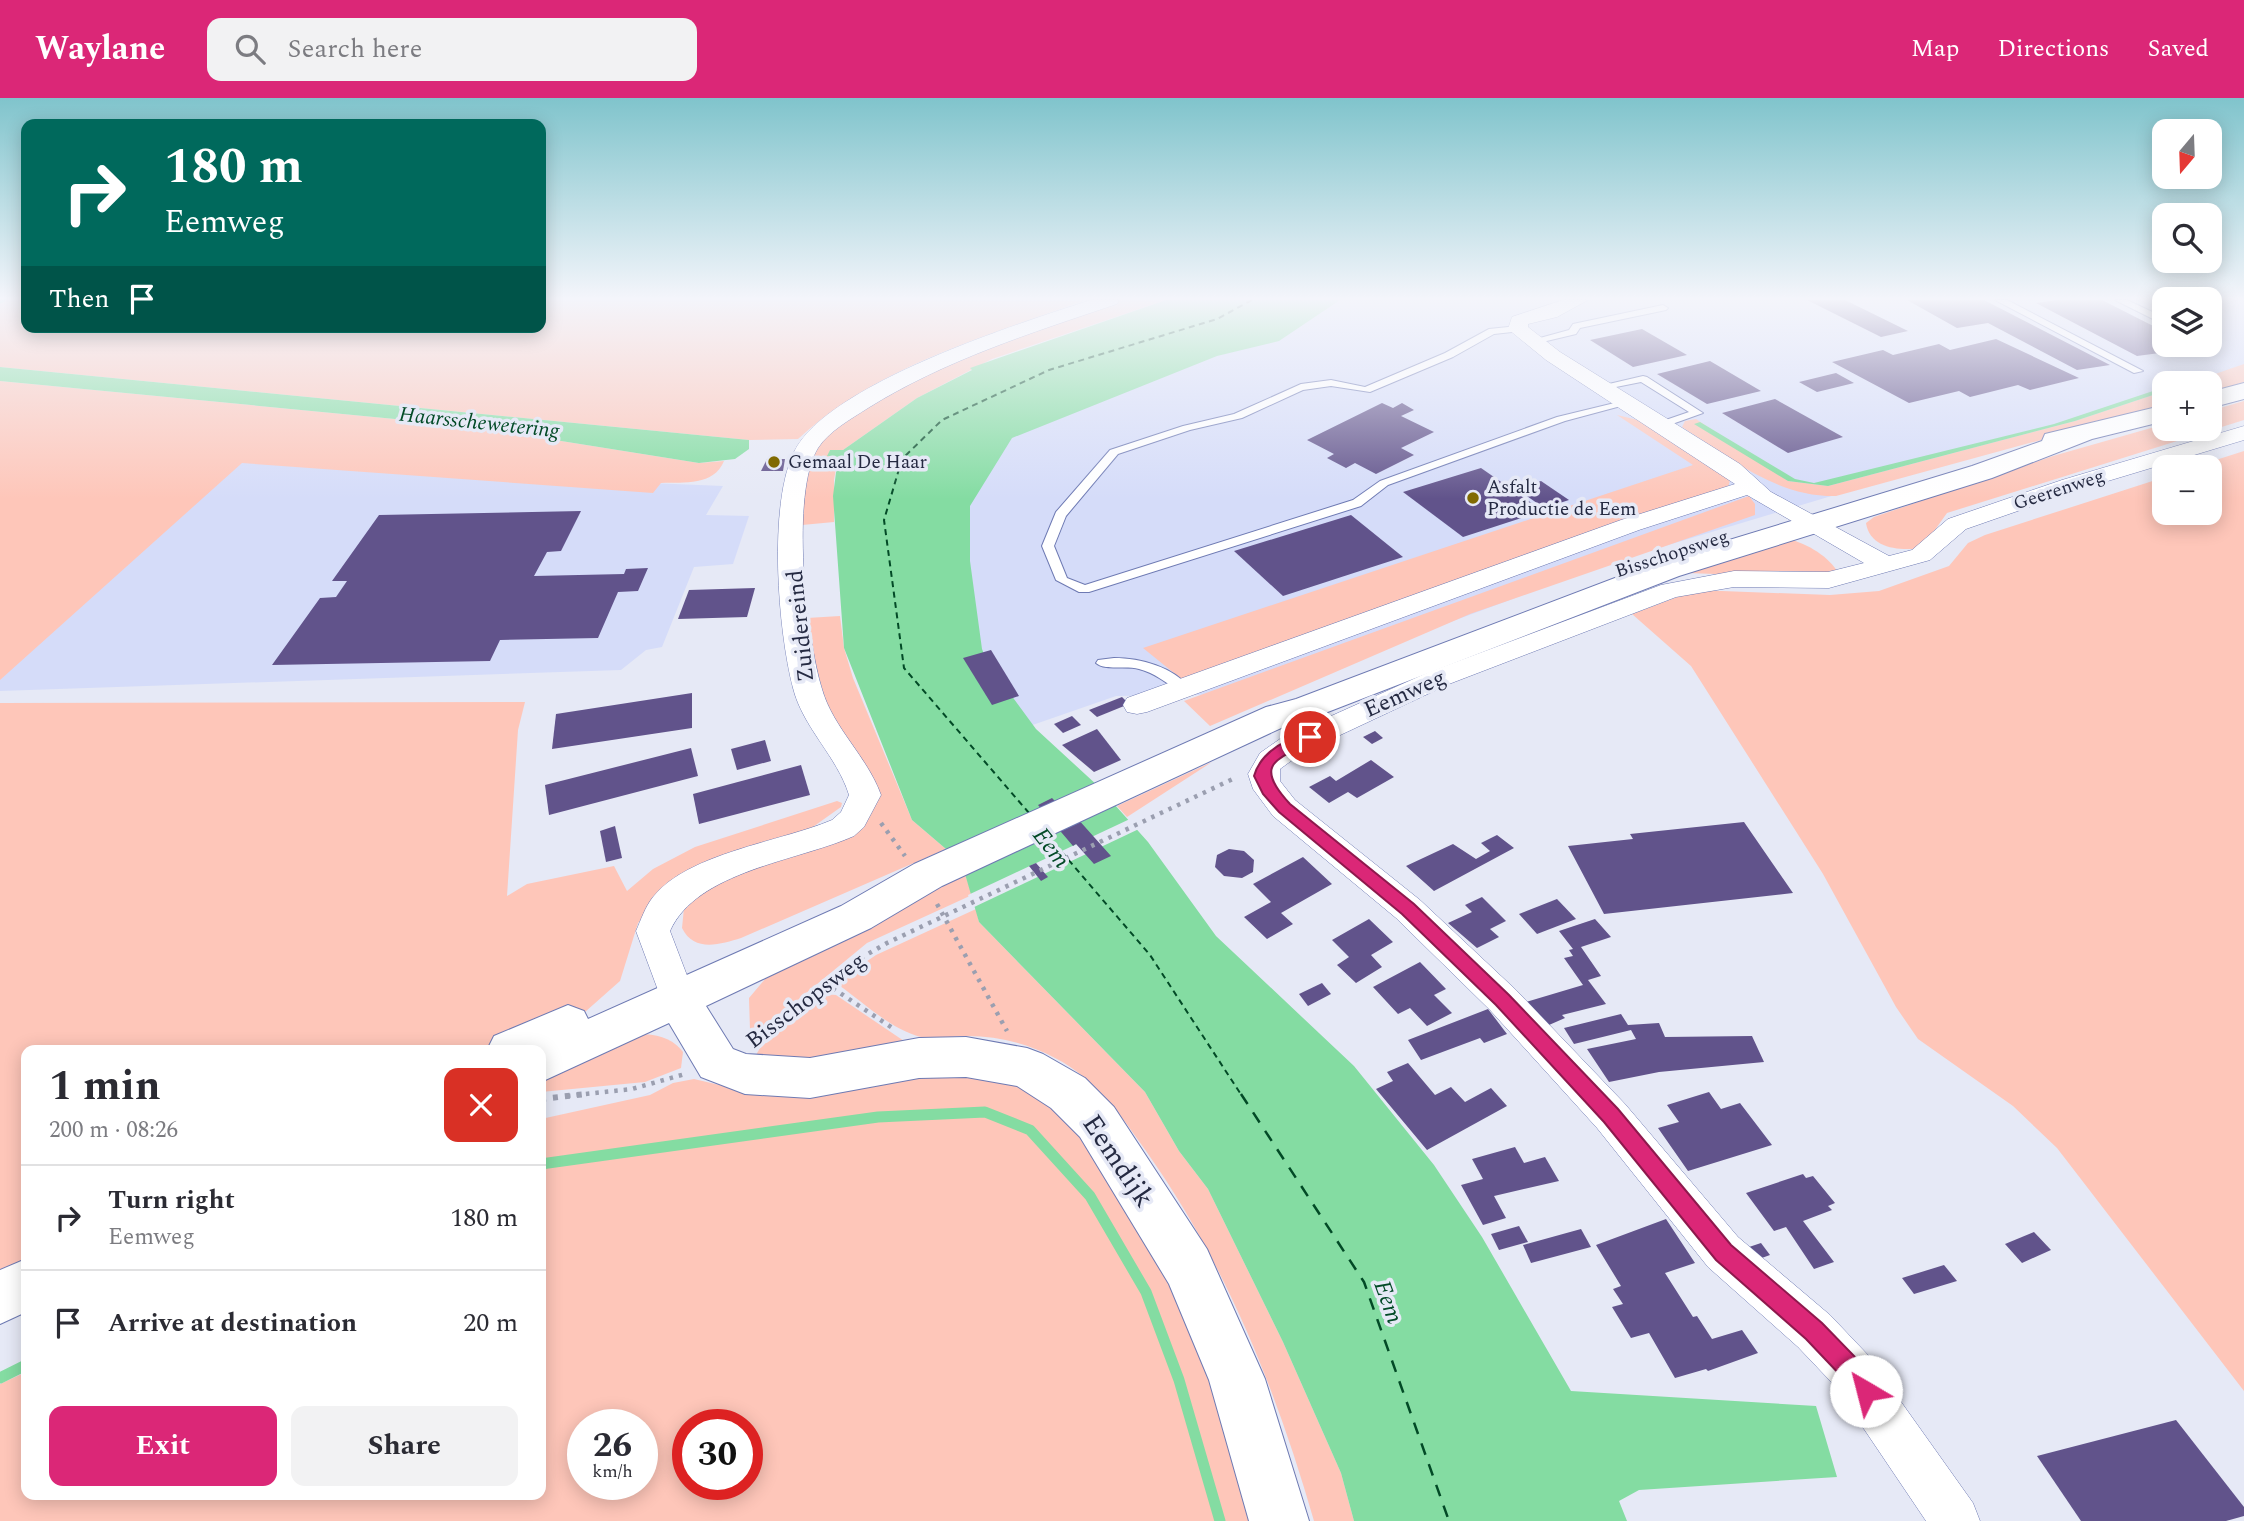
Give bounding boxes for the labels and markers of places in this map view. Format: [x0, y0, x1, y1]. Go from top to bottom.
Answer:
place label: Gemaal De Haar [788, 448, 927, 477]
marker: Gemaal De Haar [766, 454, 782, 470]
place label: Asfalt Productie de Eem [1487, 473, 1636, 524]
marker: Asfalt Productie de Eem [1465, 490, 1481, 506]
pin [1280, 707, 1340, 767]

